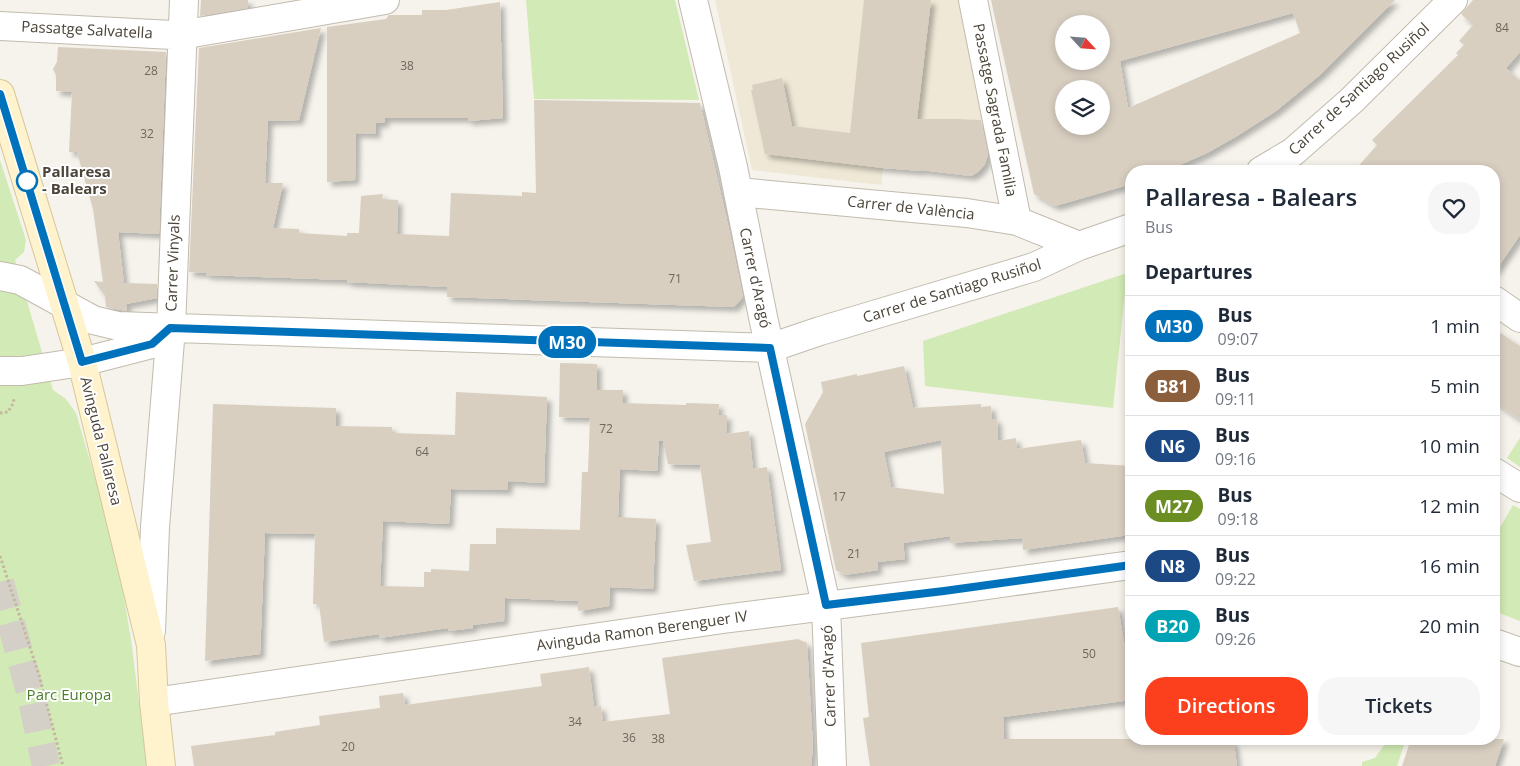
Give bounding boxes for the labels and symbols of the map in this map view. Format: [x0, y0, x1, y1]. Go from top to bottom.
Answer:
north arrow [1055, 15, 1110, 70]
street label: Passatge Salvatella [21, 16, 153, 42]
street label: Carrer de Santiago Rusiñol [1284, 18, 1433, 159]
house number: 84 [1495, 19, 1509, 36]
street label: Passatge Sagrada Familia [969, 21, 1023, 198]
house number: 38 [400, 57, 414, 74]
house number: 28 [144, 62, 158, 79]
house number: 32 [140, 125, 154, 142]
place label: Pallaresa - Balears [42, 161, 111, 198]
marker: Pallaresa - Balears [16, 170, 38, 192]
street label: Carrer de València [846, 190, 976, 224]
street label: Carrer Vinyals [160, 214, 184, 312]
street label: Carrer d'Aragó [736, 226, 776, 330]
street label: Carrer de Santiago Rusiñol [860, 253, 1043, 327]
house number: 71 [668, 270, 682, 287]
line badge: M30 [538, 326, 596, 358]
street label: Avinguda Pallaresa [76, 374, 128, 507]
house number: 72 [599, 420, 613, 437]
house number: 64 [415, 443, 429, 460]
house number: 17 [832, 488, 846, 505]
house number: 21 [847, 545, 861, 562]
street label: Avinguda Ramon Berenguer IV [535, 605, 749, 655]
street label: Carrer d'Aragó [816, 625, 840, 727]
house number: 50 [1082, 645, 1096, 662]
park label: Parc Europa [27, 684, 111, 704]
house number: 34 [568, 713, 582, 730]
house number: 36 [622, 729, 636, 746]
house number: 38 [651, 730, 665, 747]
house number: 20 [341, 738, 355, 755]

